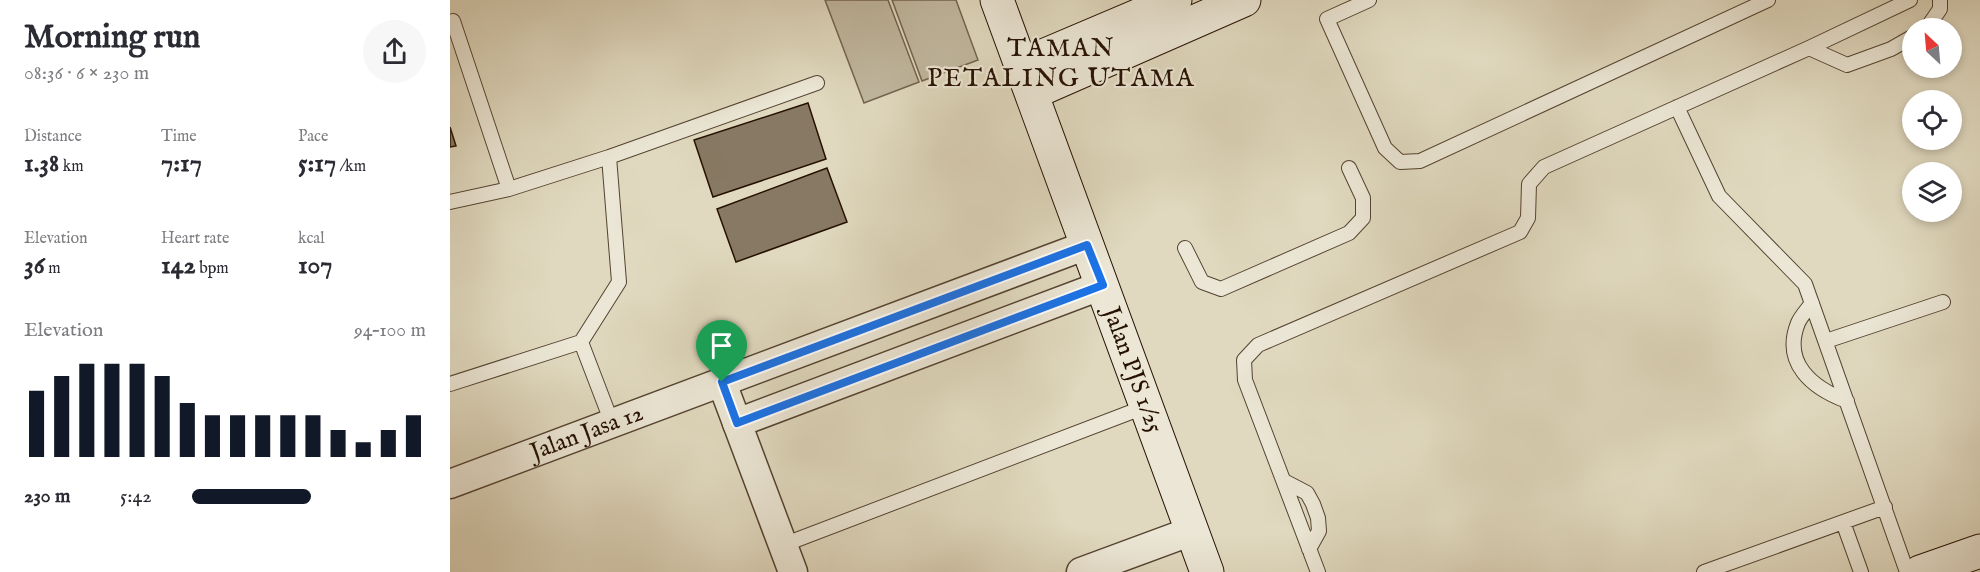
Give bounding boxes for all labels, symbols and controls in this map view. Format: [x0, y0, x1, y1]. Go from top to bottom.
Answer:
text: Morning run [24, 17, 200, 59]
north arrow [1902, 18, 1962, 78]
map controls [1902, 18, 1962, 222]
button: share [363, 20, 426, 83]
district label: TAMAN PETALING UTAMA [927, 32, 1195, 95]
text: 08:36 · 6 × 230 m [24, 61, 149, 86]
button: locate [1902, 90, 1962, 150]
text: Distance [24, 127, 82, 147]
text: Time [161, 127, 197, 147]
text: Pace [298, 127, 328, 147]
text: 1.38 [24, 147, 59, 180]
text: 7:17 [161, 147, 202, 180]
text: 5:17 [298, 147, 336, 180]
text: km [59, 157, 84, 177]
text: /km [336, 157, 366, 177]
button: layers [1902, 162, 1962, 222]
text: Elevation [24, 229, 87, 249]
text: Heart rate [161, 229, 229, 249]
text: kcal [298, 229, 325, 249]
text: 36 [24, 249, 45, 282]
text: 142 [161, 249, 196, 282]
text: 107 [298, 249, 333, 282]
text: m [45, 259, 61, 279]
text: bpm [196, 259, 229, 279]
street label: Jalan PJS 1/25 [1094, 300, 1170, 438]
text: Elevation [24, 318, 103, 343]
text: 94–100 m [354, 318, 426, 343]
pin [696, 320, 747, 382]
icon: arrive [705, 329, 738, 362]
street label: Jalan Jasa 12 [523, 397, 648, 469]
text: 230 m [24, 484, 71, 509]
text: 5:42 [120, 484, 152, 509]

